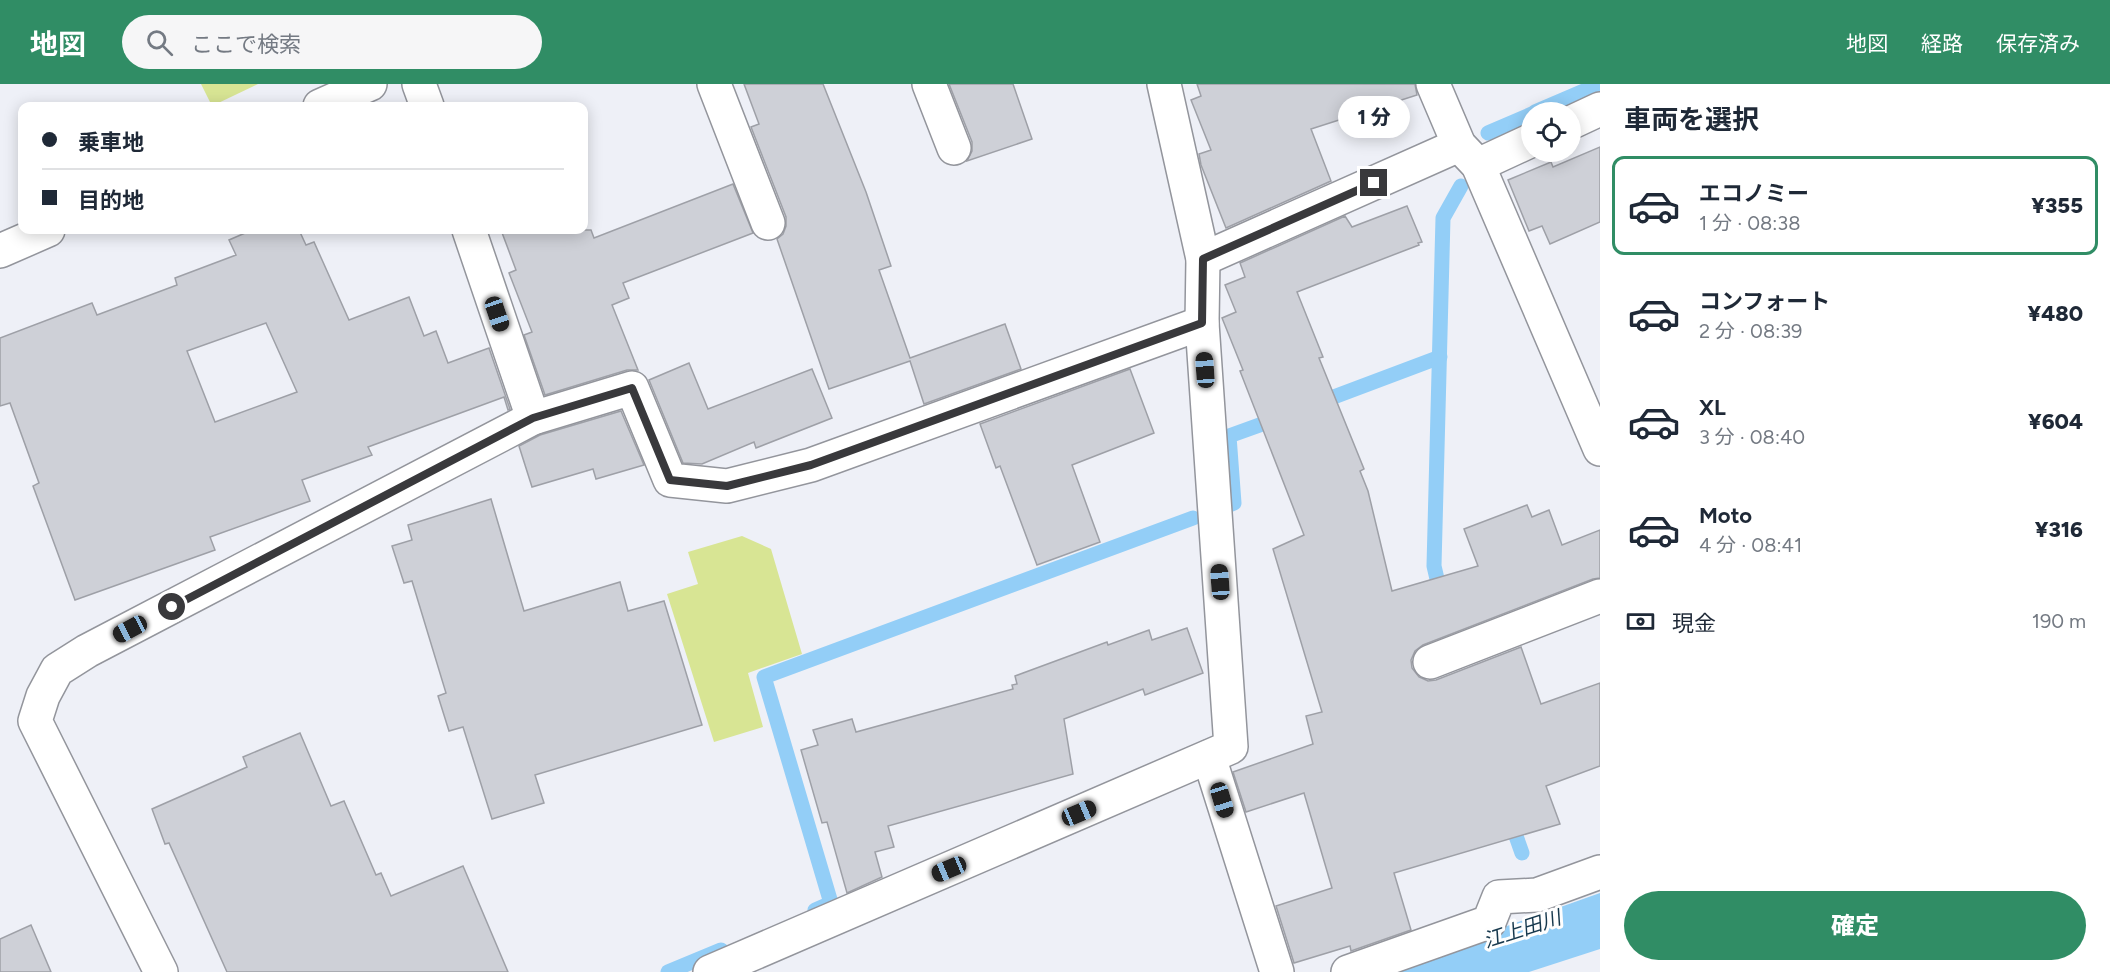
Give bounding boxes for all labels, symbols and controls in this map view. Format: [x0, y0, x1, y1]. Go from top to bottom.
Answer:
search box [122, 15, 542, 69]
icon: search [143, 26, 176, 59]
text: 地図 [30, 27, 86, 61]
text: ここで検索 [191, 31, 301, 58]
text: 地図 [1846, 31, 1888, 56]
text: 経路 [1921, 31, 1963, 56]
text: 保存済み [1996, 31, 2080, 56]
callout: 1 分 [1338, 96, 1410, 138]
map controls [1521, 102, 1581, 162]
button: locate [1521, 102, 1581, 162]
text: 車両を選択 [1624, 103, 1759, 136]
text: 1 分 [1357, 105, 1391, 129]
text: 乗車地 [78, 129, 144, 156]
route end [1360, 169, 1387, 196]
icon: car [1627, 179, 1681, 233]
text: エコノミー [1699, 180, 1809, 207]
text: 目的地 [78, 187, 144, 214]
text: ¥355 [2031, 192, 2083, 219]
text: 1 分 · 08:38 [1699, 211, 1800, 235]
icon: car [1627, 287, 1681, 341]
text: コンフォート [1699, 288, 1830, 315]
car [483, 294, 511, 334]
text: ¥480 [2027, 300, 2083, 327]
text: 2 分 · 08:39 [1699, 319, 1802, 343]
car [1195, 351, 1215, 389]
text: XL [1699, 394, 1726, 421]
icon: car [1627, 395, 1681, 449]
text: ¥604 [2028, 408, 2083, 435]
text: 3 分 · 08:40 [1699, 425, 1805, 449]
text: Moto [1699, 502, 1752, 529]
icon: car [1627, 503, 1681, 557]
text: ¥316 [2035, 516, 2083, 543]
text: 4 分 · 08:41 [1699, 533, 1802, 557]
car [1210, 563, 1230, 601]
route start [158, 593, 185, 620]
icon: cash [1624, 605, 1657, 638]
text: 190 m [2032, 609, 2086, 633]
text: 現金 [1672, 610, 1716, 637]
car [110, 613, 150, 645]
car [1208, 780, 1236, 820]
car [1059, 798, 1099, 828]
car [929, 854, 969, 884]
button: 確定 [1624, 891, 2086, 960]
water label: 江上田川 [1480, 905, 1566, 953]

